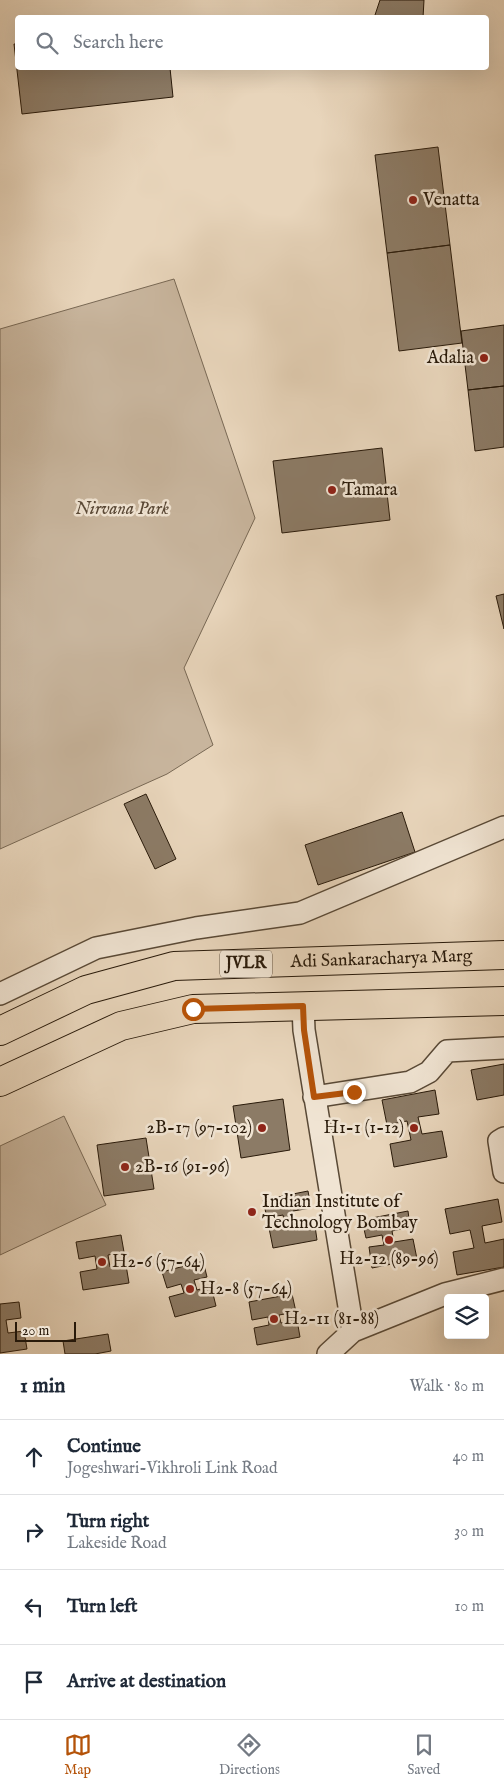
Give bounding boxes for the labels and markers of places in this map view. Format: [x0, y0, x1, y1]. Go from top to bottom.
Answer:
place label: Venatta [422, 189, 480, 212]
marker: Venatta [407, 194, 419, 206]
place label: Adalia [426, 347, 474, 370]
marker: Adalia [478, 352, 490, 364]
place label: Tamara [342, 479, 398, 502]
marker: Tamara [326, 484, 338, 496]
place label: 2B-17 (97-102) [146, 1117, 252, 1140]
place label: H1-1 (1-12) [323, 1117, 404, 1140]
marker: 2B-17 (97-102) [256, 1122, 268, 1134]
marker: H1-1 (1-12) [408, 1122, 420, 1134]
place label: 2B-16 (91-96) [135, 1156, 229, 1179]
marker: 2B-16 (91-96) [119, 1161, 131, 1173]
place label: Indian Institute of Technology Bombay [262, 1191, 418, 1235]
marker: Indian Institute of Technology Bombay [246, 1206, 258, 1218]
marker: H2-12 (89-96) [383, 1234, 395, 1246]
place label: H2-12 (89-96) [339, 1248, 439, 1271]
place label: H2-6 (57-64) [112, 1251, 205, 1274]
marker: H2-6 (57-64) [96, 1256, 108, 1268]
place label: H2-8 (57-64) [200, 1278, 292, 1301]
marker: H2-8 (57-64) [184, 1283, 196, 1295]
place label: H2-11 (81-88) [284, 1308, 379, 1331]
marker: H2-11 (81-88) [268, 1313, 280, 1325]

